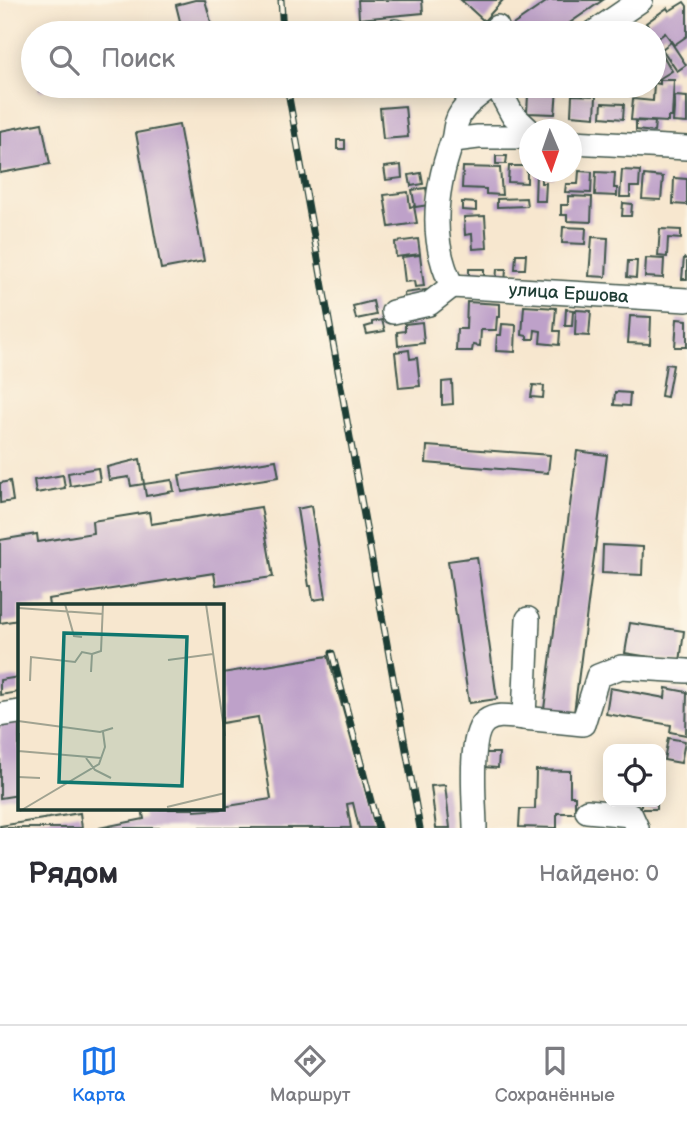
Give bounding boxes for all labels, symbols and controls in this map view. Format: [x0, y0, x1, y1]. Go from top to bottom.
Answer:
search box [21, 21, 666, 98]
icon: search [45, 41, 83, 79]
text: Поиск [101, 44, 175, 75]
north arrow [519, 119, 582, 182]
street label: улица Ершова [508, 279, 630, 307]
inset map [18, 604, 224, 810]
map controls [603, 744, 666, 807]
button: locate [603, 744, 666, 807]
text: Рядом [28, 856, 118, 892]
text: Найдено: 0 [539, 860, 659, 888]
tab: Карта [72, 1042, 126, 1107]
tab: Маршрут [270, 1042, 351, 1107]
tab: Сохранённые [495, 1042, 615, 1107]

